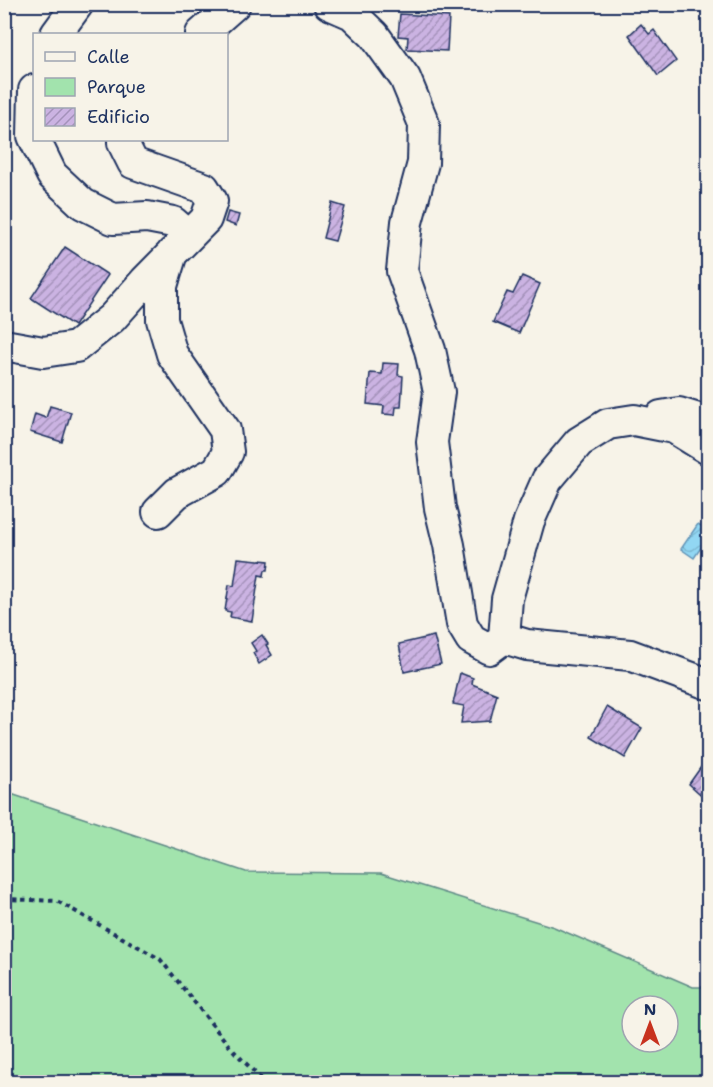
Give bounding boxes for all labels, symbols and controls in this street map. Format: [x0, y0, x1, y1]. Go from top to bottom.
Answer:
legend [33, 33, 228, 141]
text: Calle [87, 45, 130, 69]
text: Parque [87, 75, 146, 99]
text: Edificio [87, 105, 150, 129]
north arrow [620, 994, 680, 1054]
text: N [644, 999, 656, 1020]

